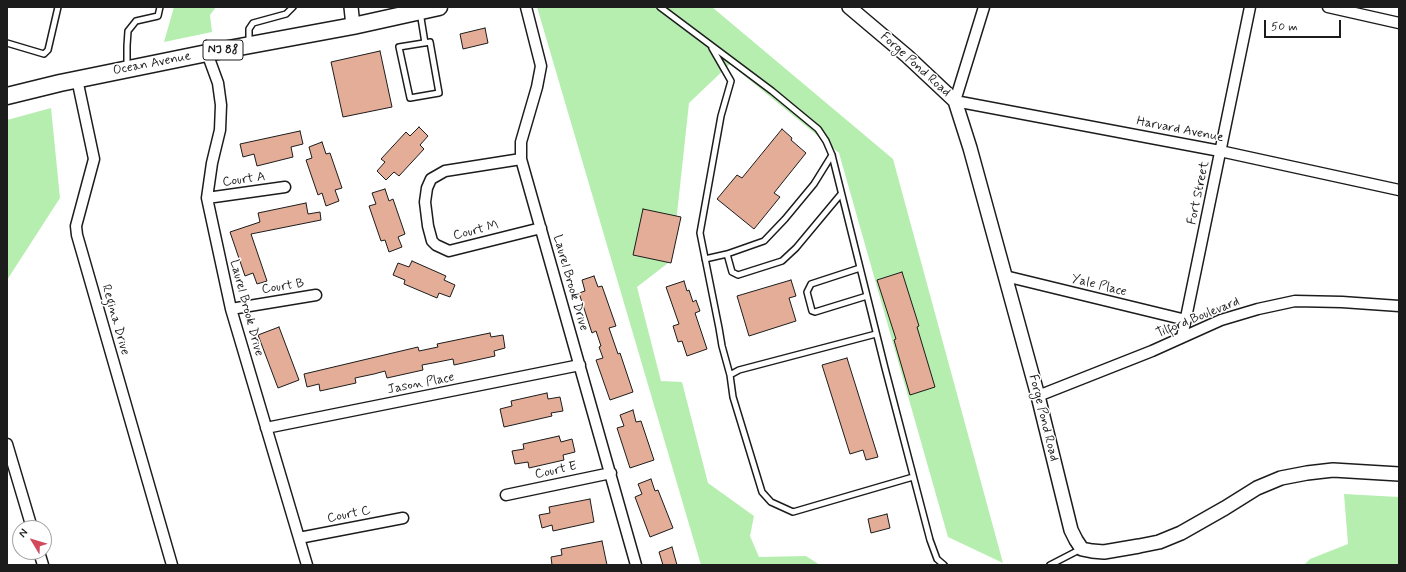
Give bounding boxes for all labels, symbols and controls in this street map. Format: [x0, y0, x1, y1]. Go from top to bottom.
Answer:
scale bar [1266, 12, 1343, 38]
text: 50 m [1271, 19, 1298, 35]
street label: Forge Pond Road [877, 29, 953, 101]
road number: NJ 88 [203, 40, 243, 60]
street label: Ocean Avenue [112, 49, 192, 79]
street label: Harvard Avenue [1135, 114, 1225, 146]
street label: Fort Street [1185, 160, 1213, 226]
street label: Court A [222, 169, 266, 191]
street label: Court M [452, 218, 500, 244]
street label: Laurel Brook Drive [549, 233, 591, 333]
street label: Laurel Brook Drive [226, 258, 266, 358]
street label: Yale Place [1070, 272, 1128, 300]
street label: Court B [261, 276, 305, 298]
street label: Regina Drive [97, 283, 133, 357]
street label: Tilford Boulevard [1154, 294, 1242, 342]
street label: Jason Place [386, 370, 456, 398]
street label: Forge Pond Road [1025, 373, 1061, 463]
street label: Court E [534, 459, 578, 483]
street label: Court C [326, 503, 372, 527]
north arrow [12, 520, 52, 560]
text: N [16, 526, 31, 540]

